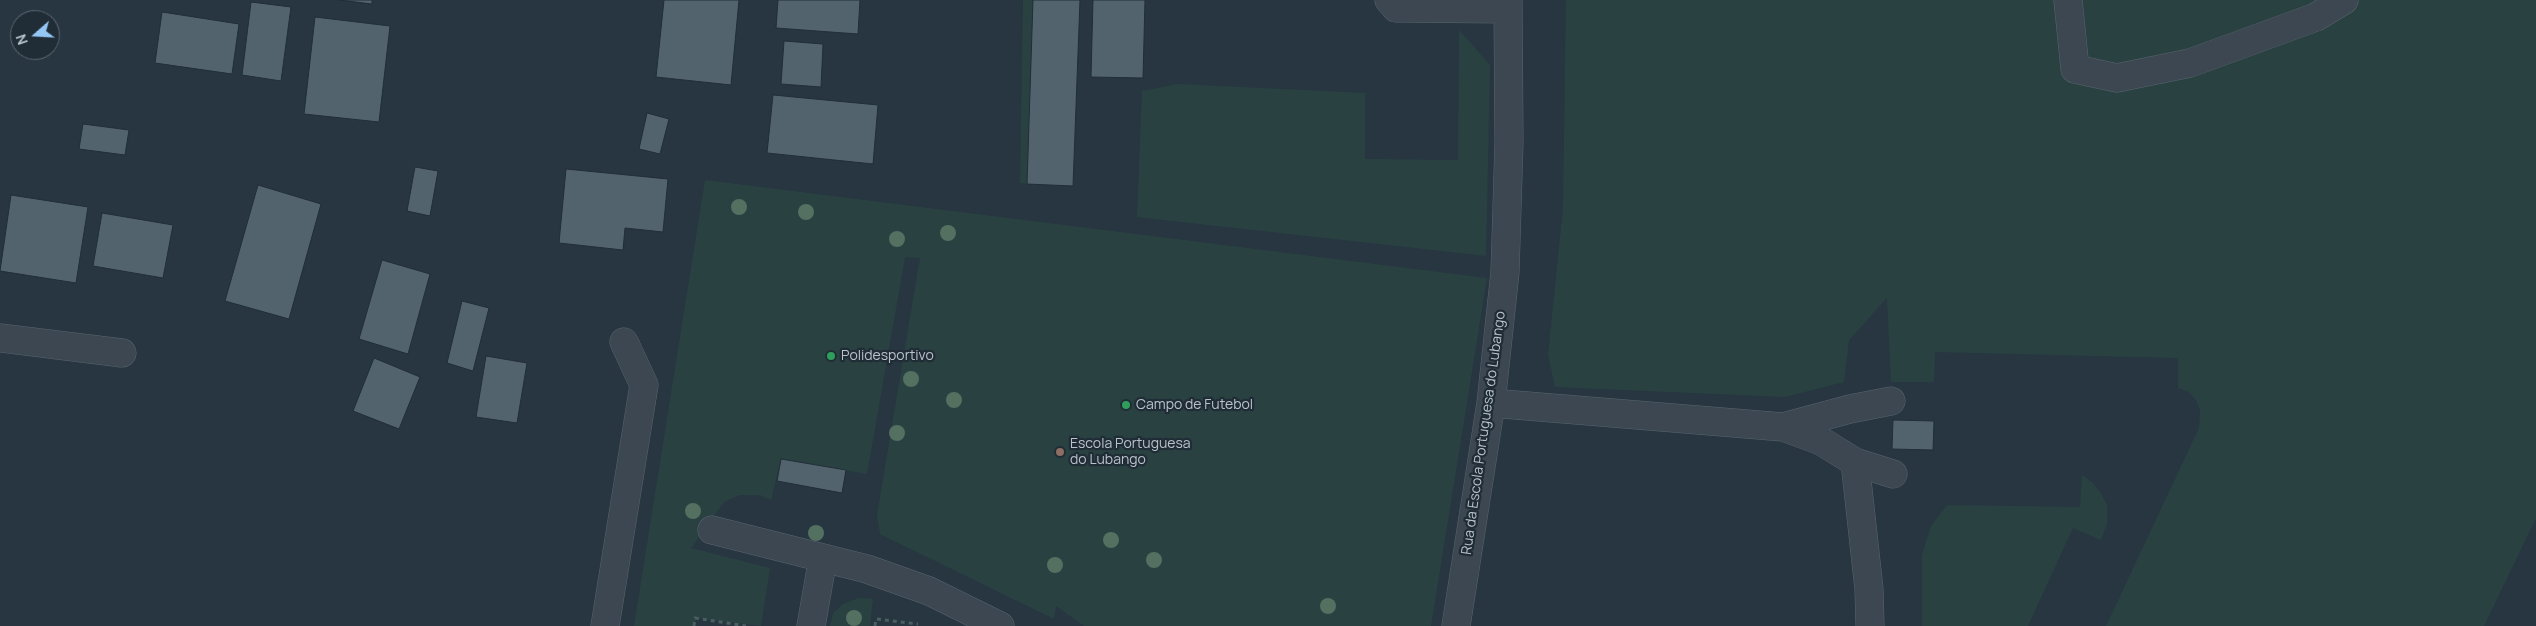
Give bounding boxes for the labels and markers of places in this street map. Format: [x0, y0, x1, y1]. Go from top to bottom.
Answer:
place label: Polidesportivo [841, 348, 934, 364]
marker: Polidesportivo [825, 350, 837, 362]
place label: Campo de Futebol [1136, 397, 1253, 413]
marker: Campo de Futebol [1120, 399, 1132, 411]
place label: Escola Portuguesa do Lubango [1070, 436, 1191, 468]
marker: Escola Portuguesa do Lubango [1054, 446, 1066, 458]

